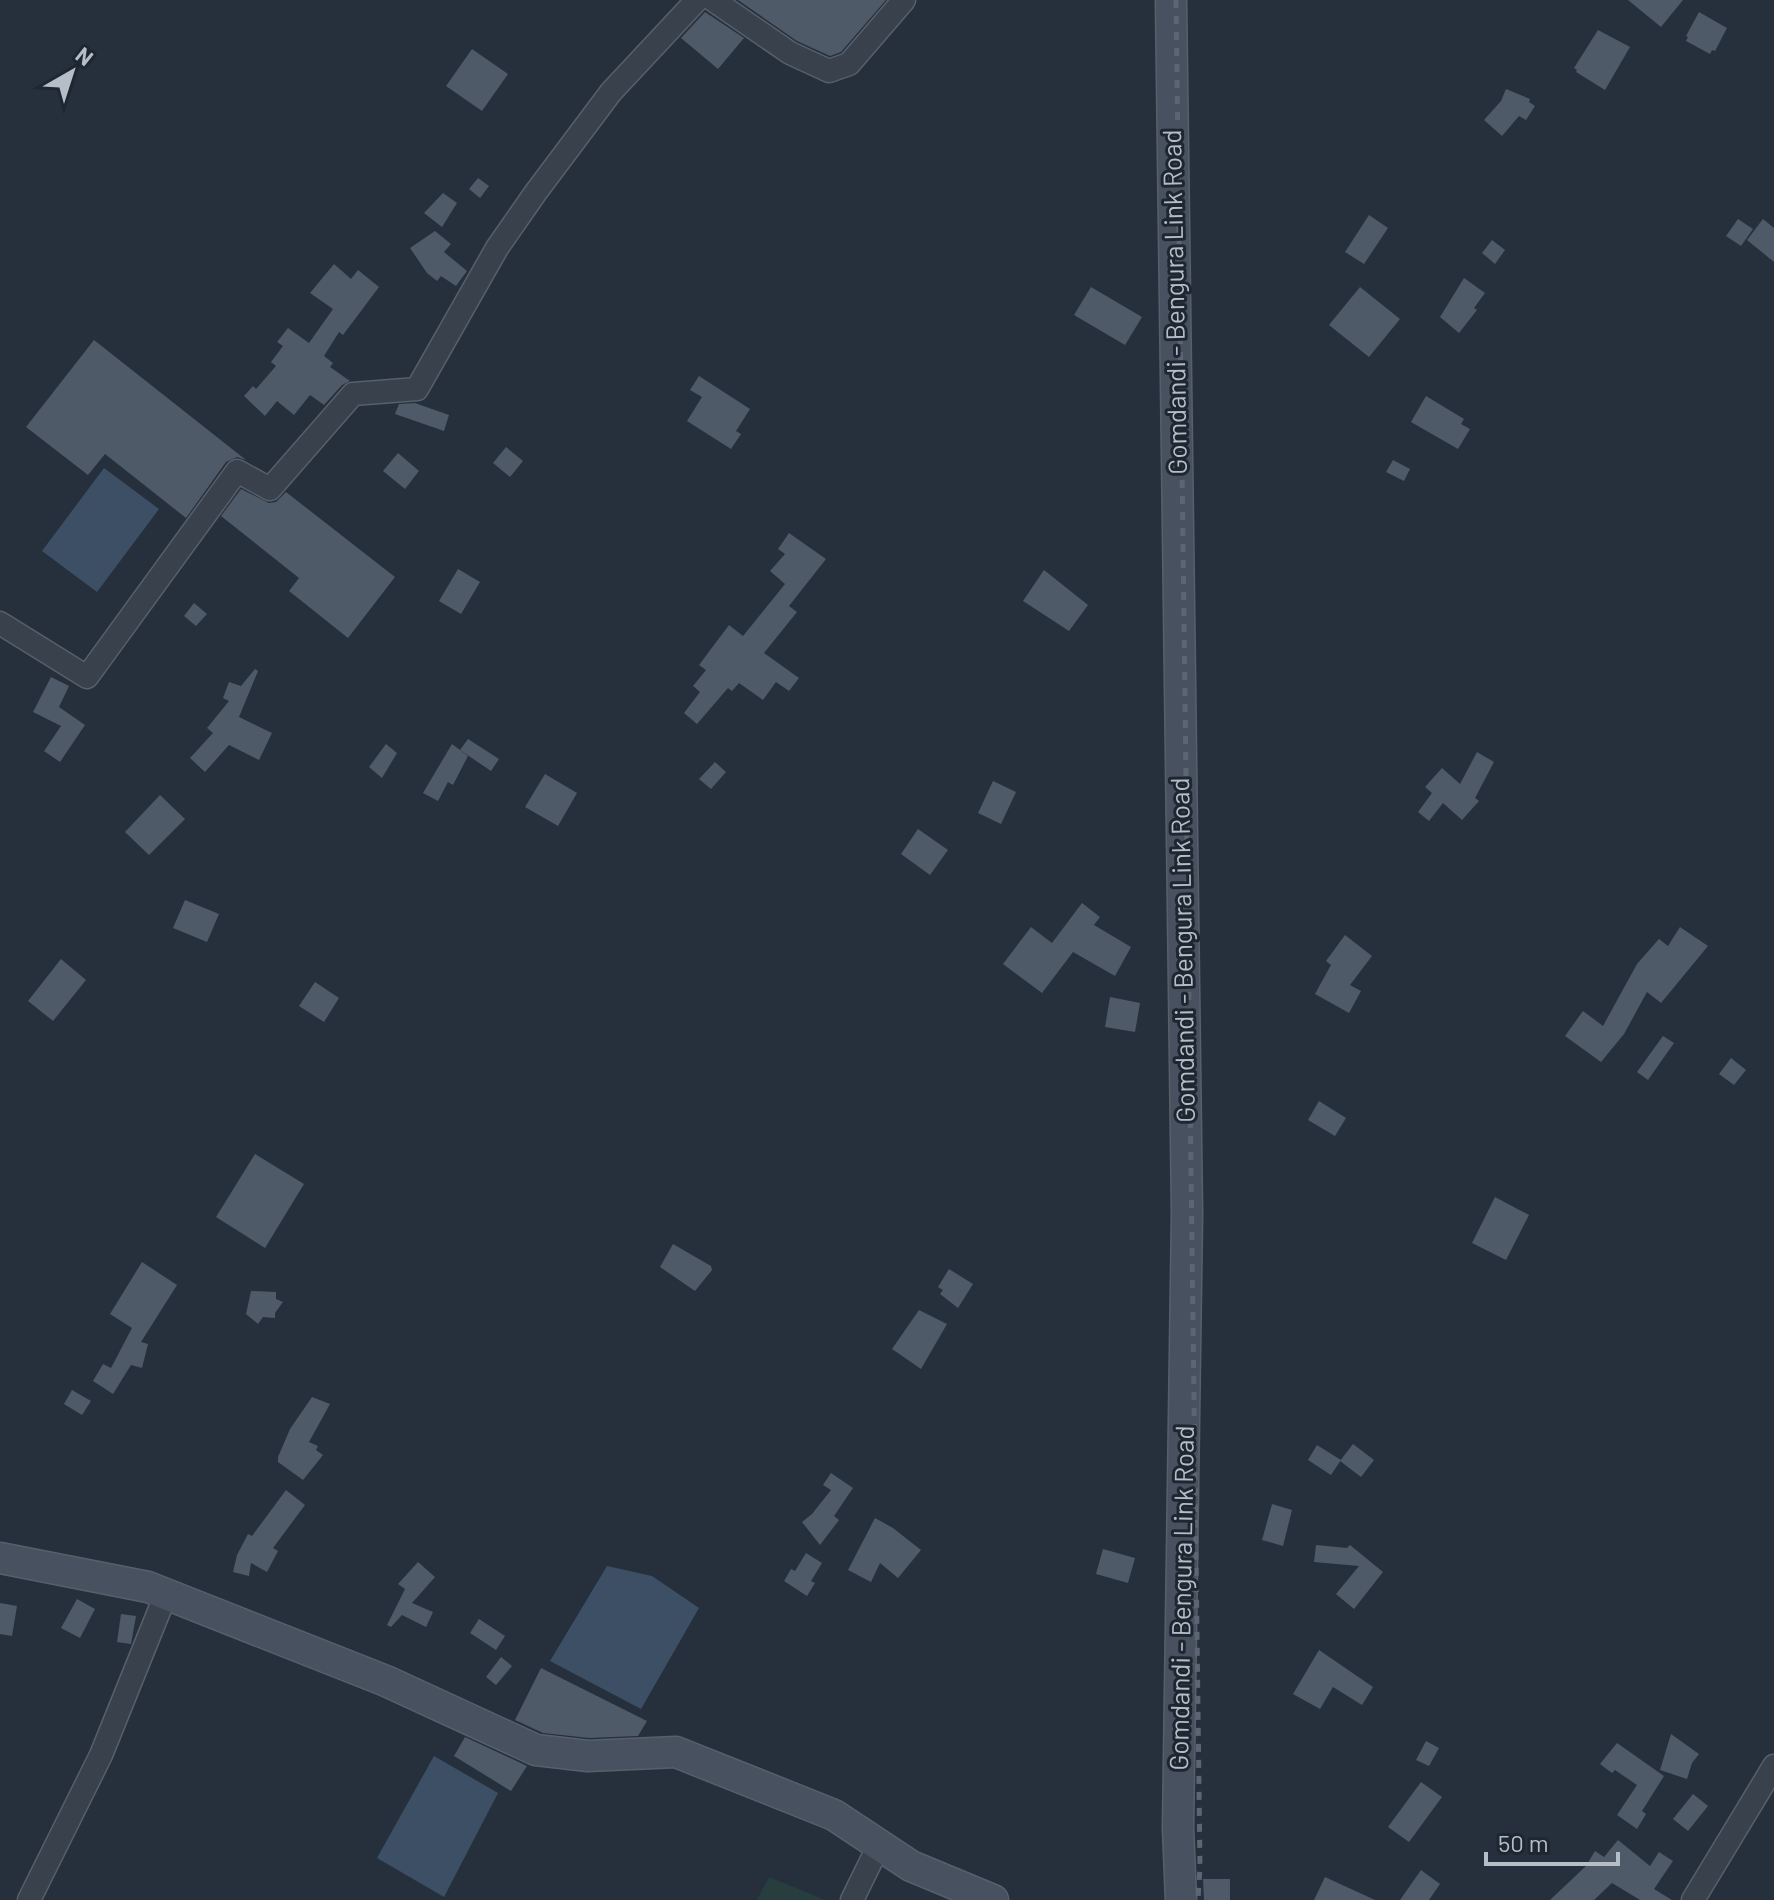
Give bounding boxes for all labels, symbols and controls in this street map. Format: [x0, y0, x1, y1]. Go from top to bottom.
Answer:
north arrow [32, 32, 112, 112]
text: N [71, 41, 99, 70]
street label: Gomdandi - Bengura Link Road [1155, 129, 1192, 475]
street label: Gomdandi - Bengura Link Road [1163, 777, 1200, 1123]
street label: Gomdandi - Bengura Link Road [1162, 1425, 1199, 1771]
scale bar [1486, 1816, 1618, 1866]
text: 50 m [1498, 1828, 1549, 1857]

